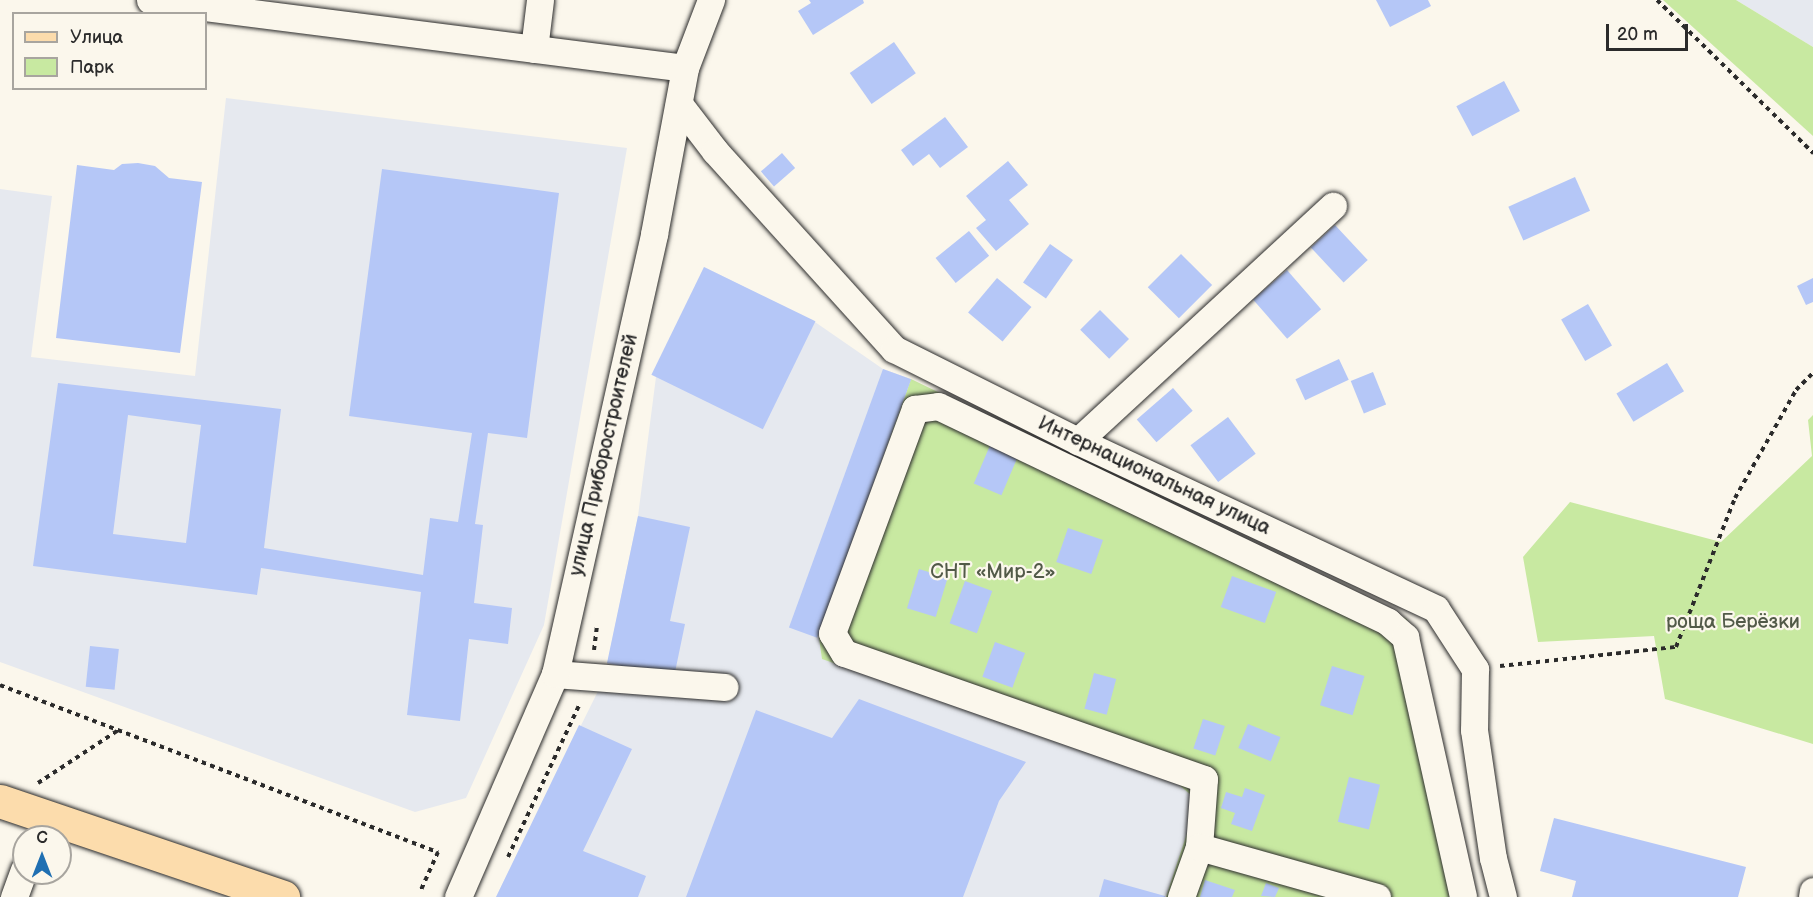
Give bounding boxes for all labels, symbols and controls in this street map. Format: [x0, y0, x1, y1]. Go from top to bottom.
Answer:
legend [12, 12, 207, 90]
scale bar [1609, 12, 1692, 50]
text: 20 m [1617, 24, 1658, 45]
text: Улица [70, 27, 123, 48]
text: Парк [70, 57, 114, 78]
street label: улица Приборостроителей [564, 332, 644, 578]
street label: Интернациональная улица [1034, 412, 1274, 540]
park label: СНТ «Мир-2» [930, 560, 1056, 584]
park label: роща Берёзки [1666, 610, 1800, 634]
north arrow [12, 825, 72, 885]
text: С [36, 829, 48, 848]

